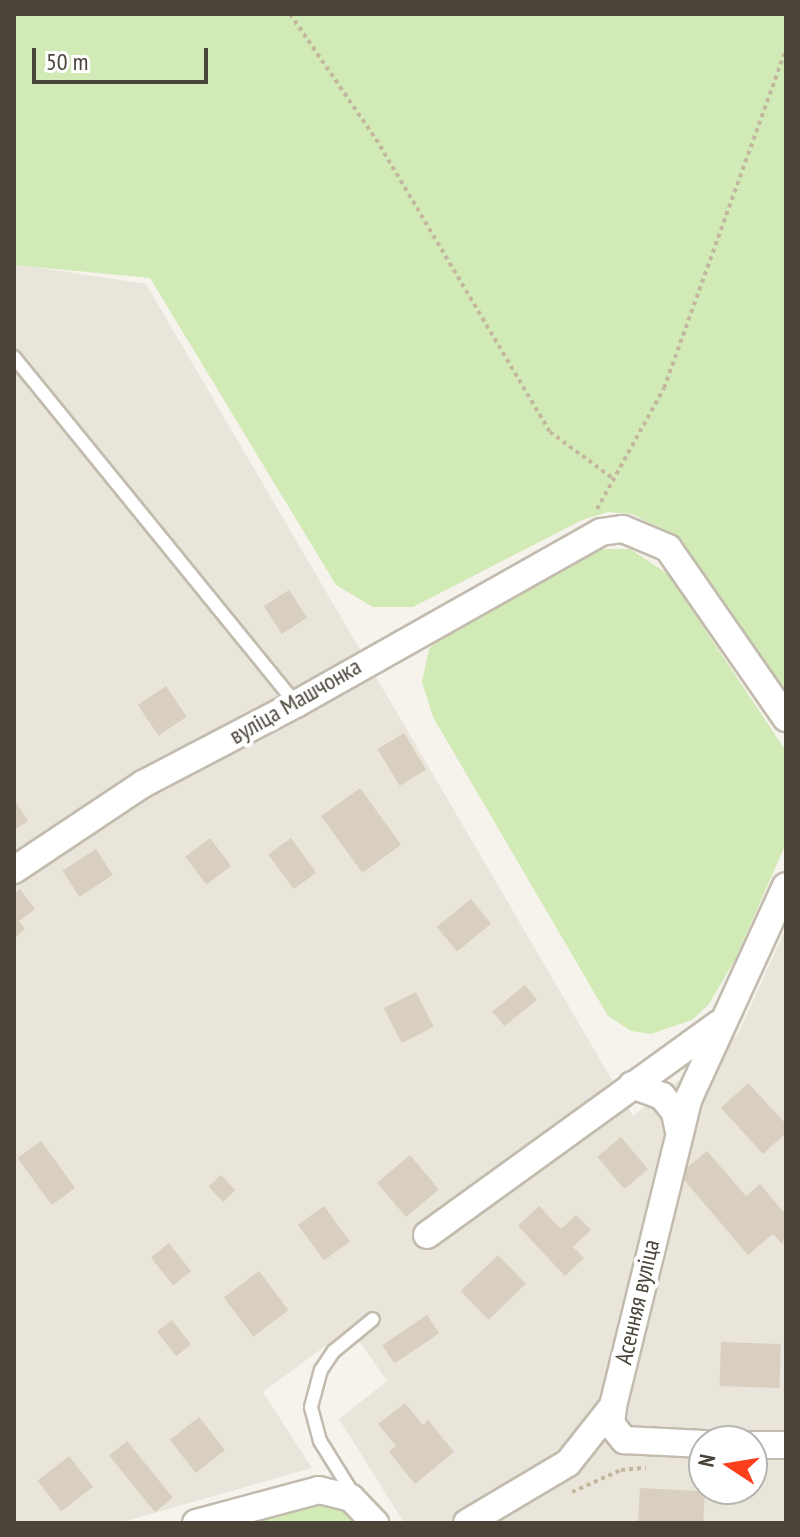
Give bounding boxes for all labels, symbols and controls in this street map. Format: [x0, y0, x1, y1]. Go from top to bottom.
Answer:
scale bar [36, 32, 212, 82]
text: 50 m [46, 46, 88, 77]
street label: вуліца Машчонка [224, 652, 366, 750]
street label: Асенняя вуліца [609, 1237, 665, 1367]
north arrow [688, 1425, 768, 1505]
text: N [692, 1452, 721, 1469]

